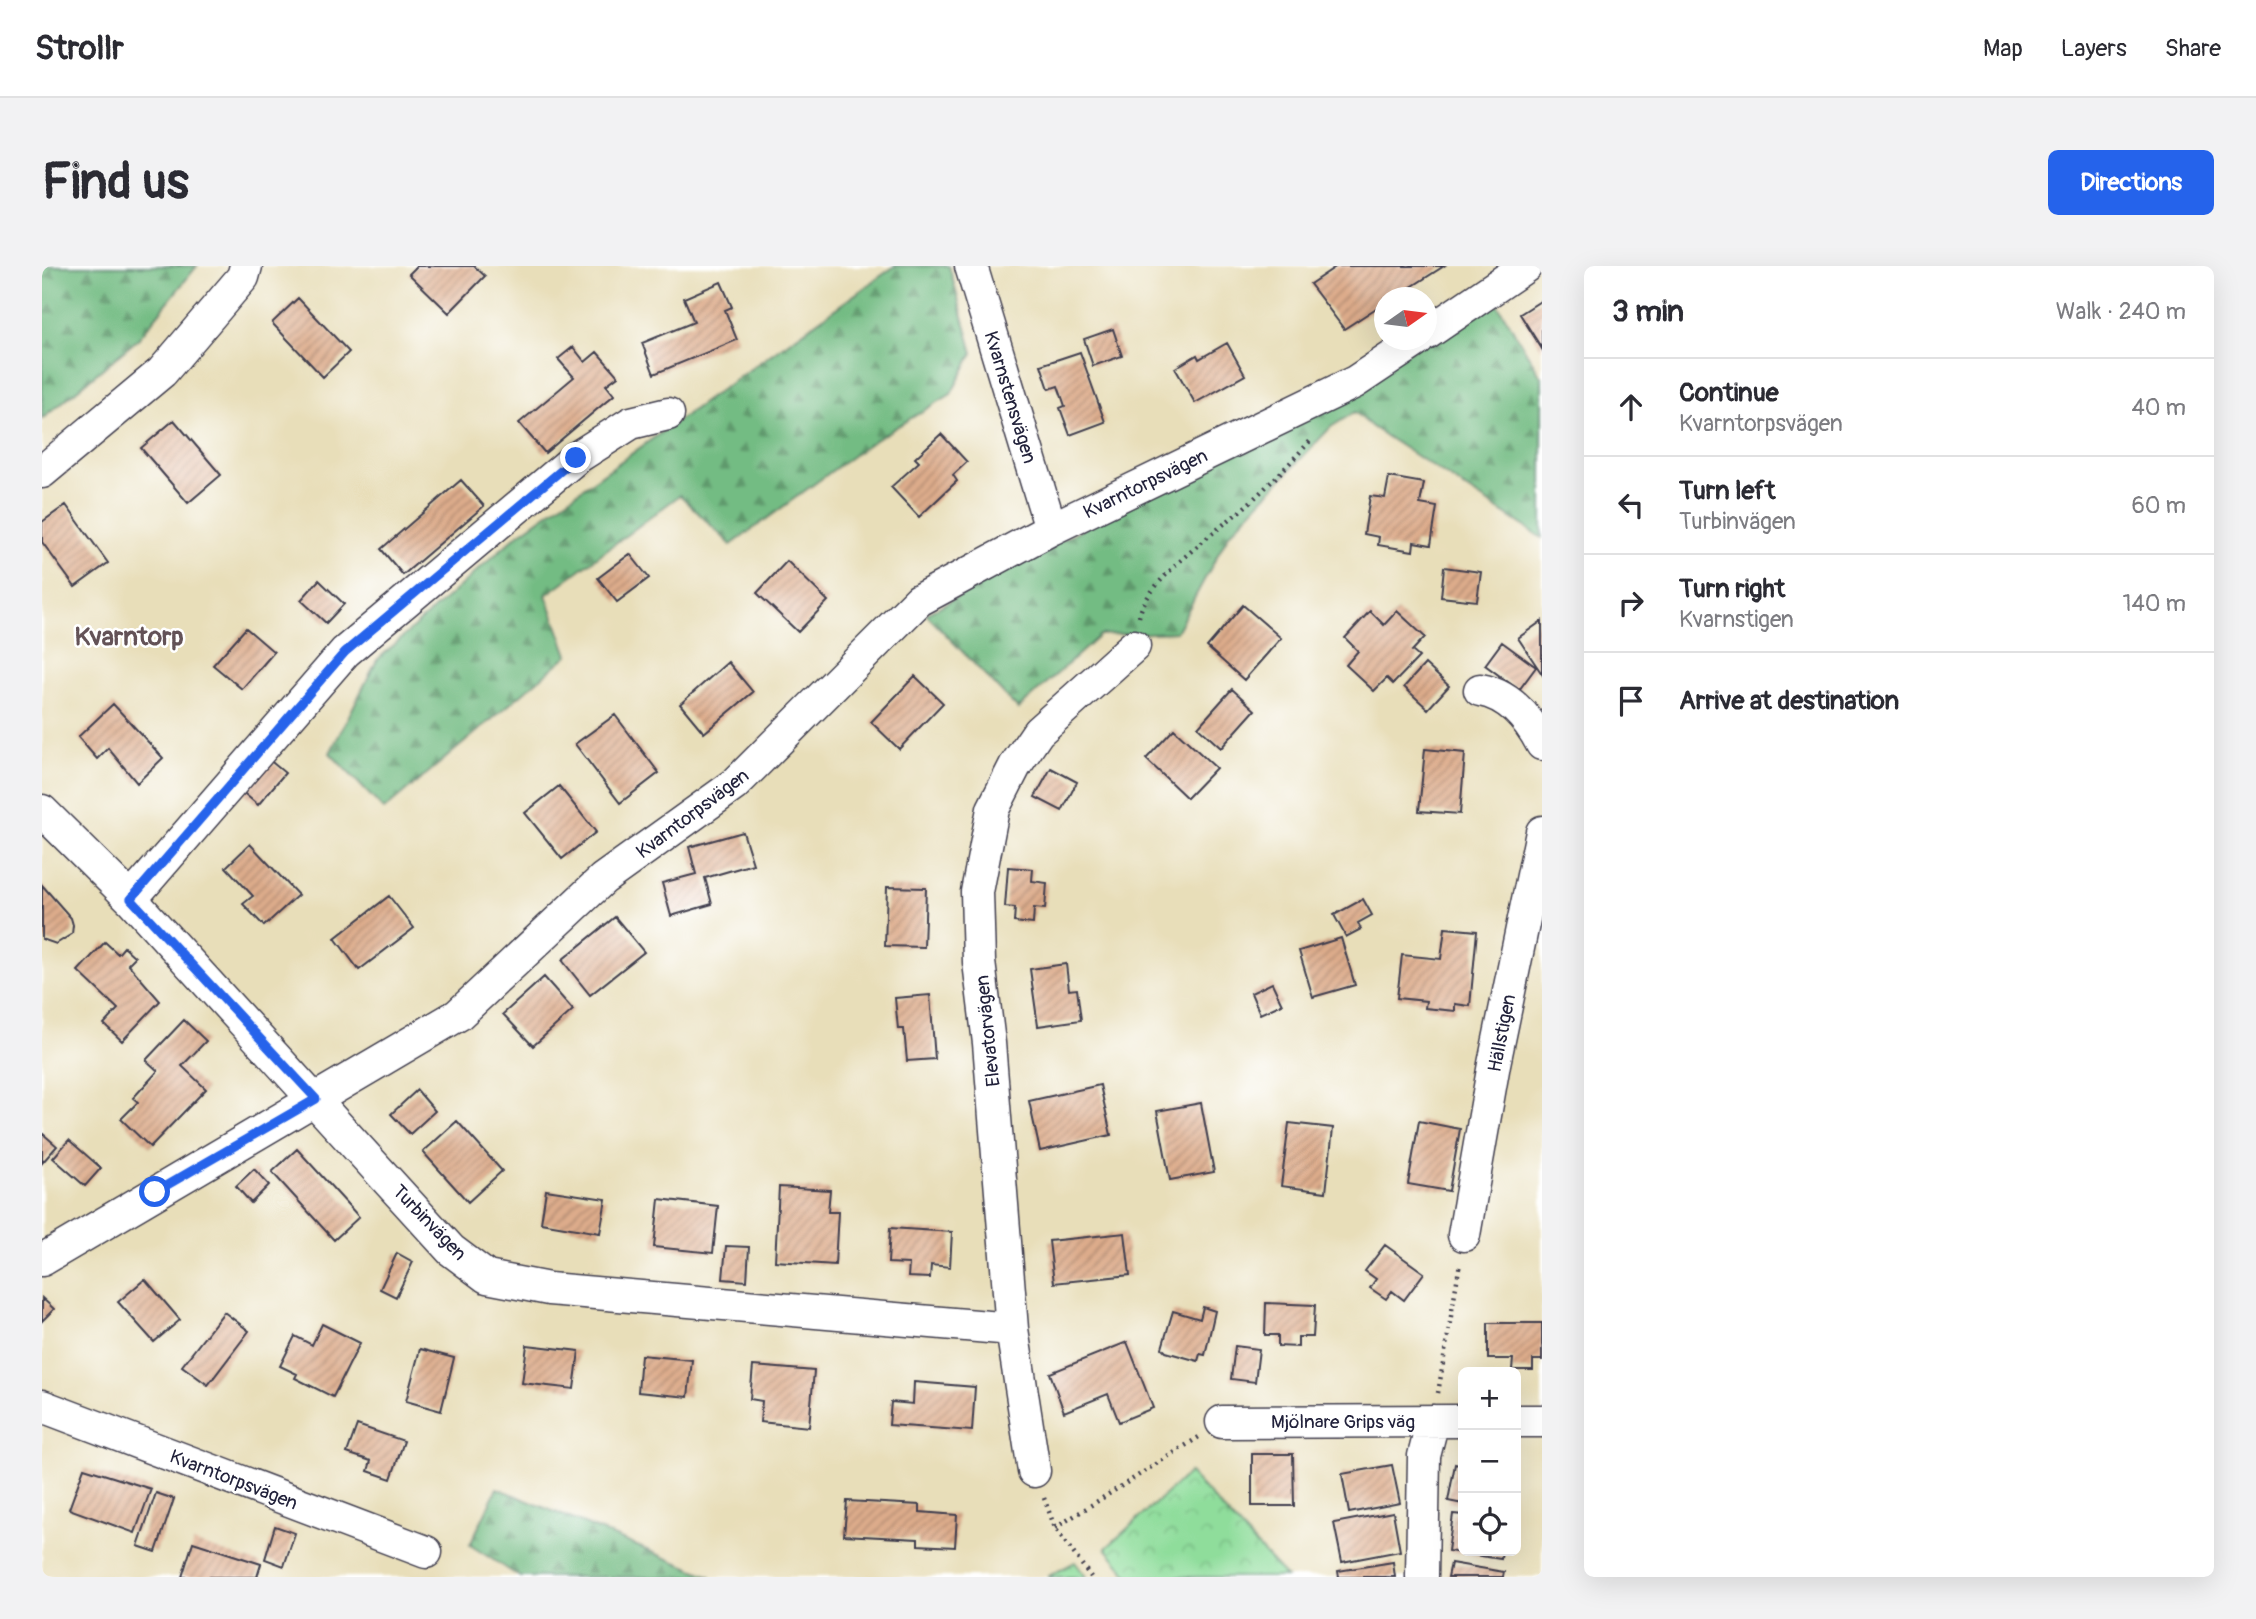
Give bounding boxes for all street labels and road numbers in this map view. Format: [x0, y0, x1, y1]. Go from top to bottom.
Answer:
street label: Kvarnstensvägen [979, 328, 1042, 466]
street label: Kvarntorpsvägen [1079, 443, 1211, 524]
street label: Kvarntorpsvägen [631, 764, 754, 864]
street label: Elevatorvägen [970, 974, 1006, 1088]
street label: Hällstigen [1483, 992, 1521, 1074]
street label: Turbinvägen [387, 1180, 471, 1266]
street label: Mjölnare Grips väg [1271, 1410, 1415, 1434]
street label: Kvarntorpsvägen [166, 1445, 301, 1515]

